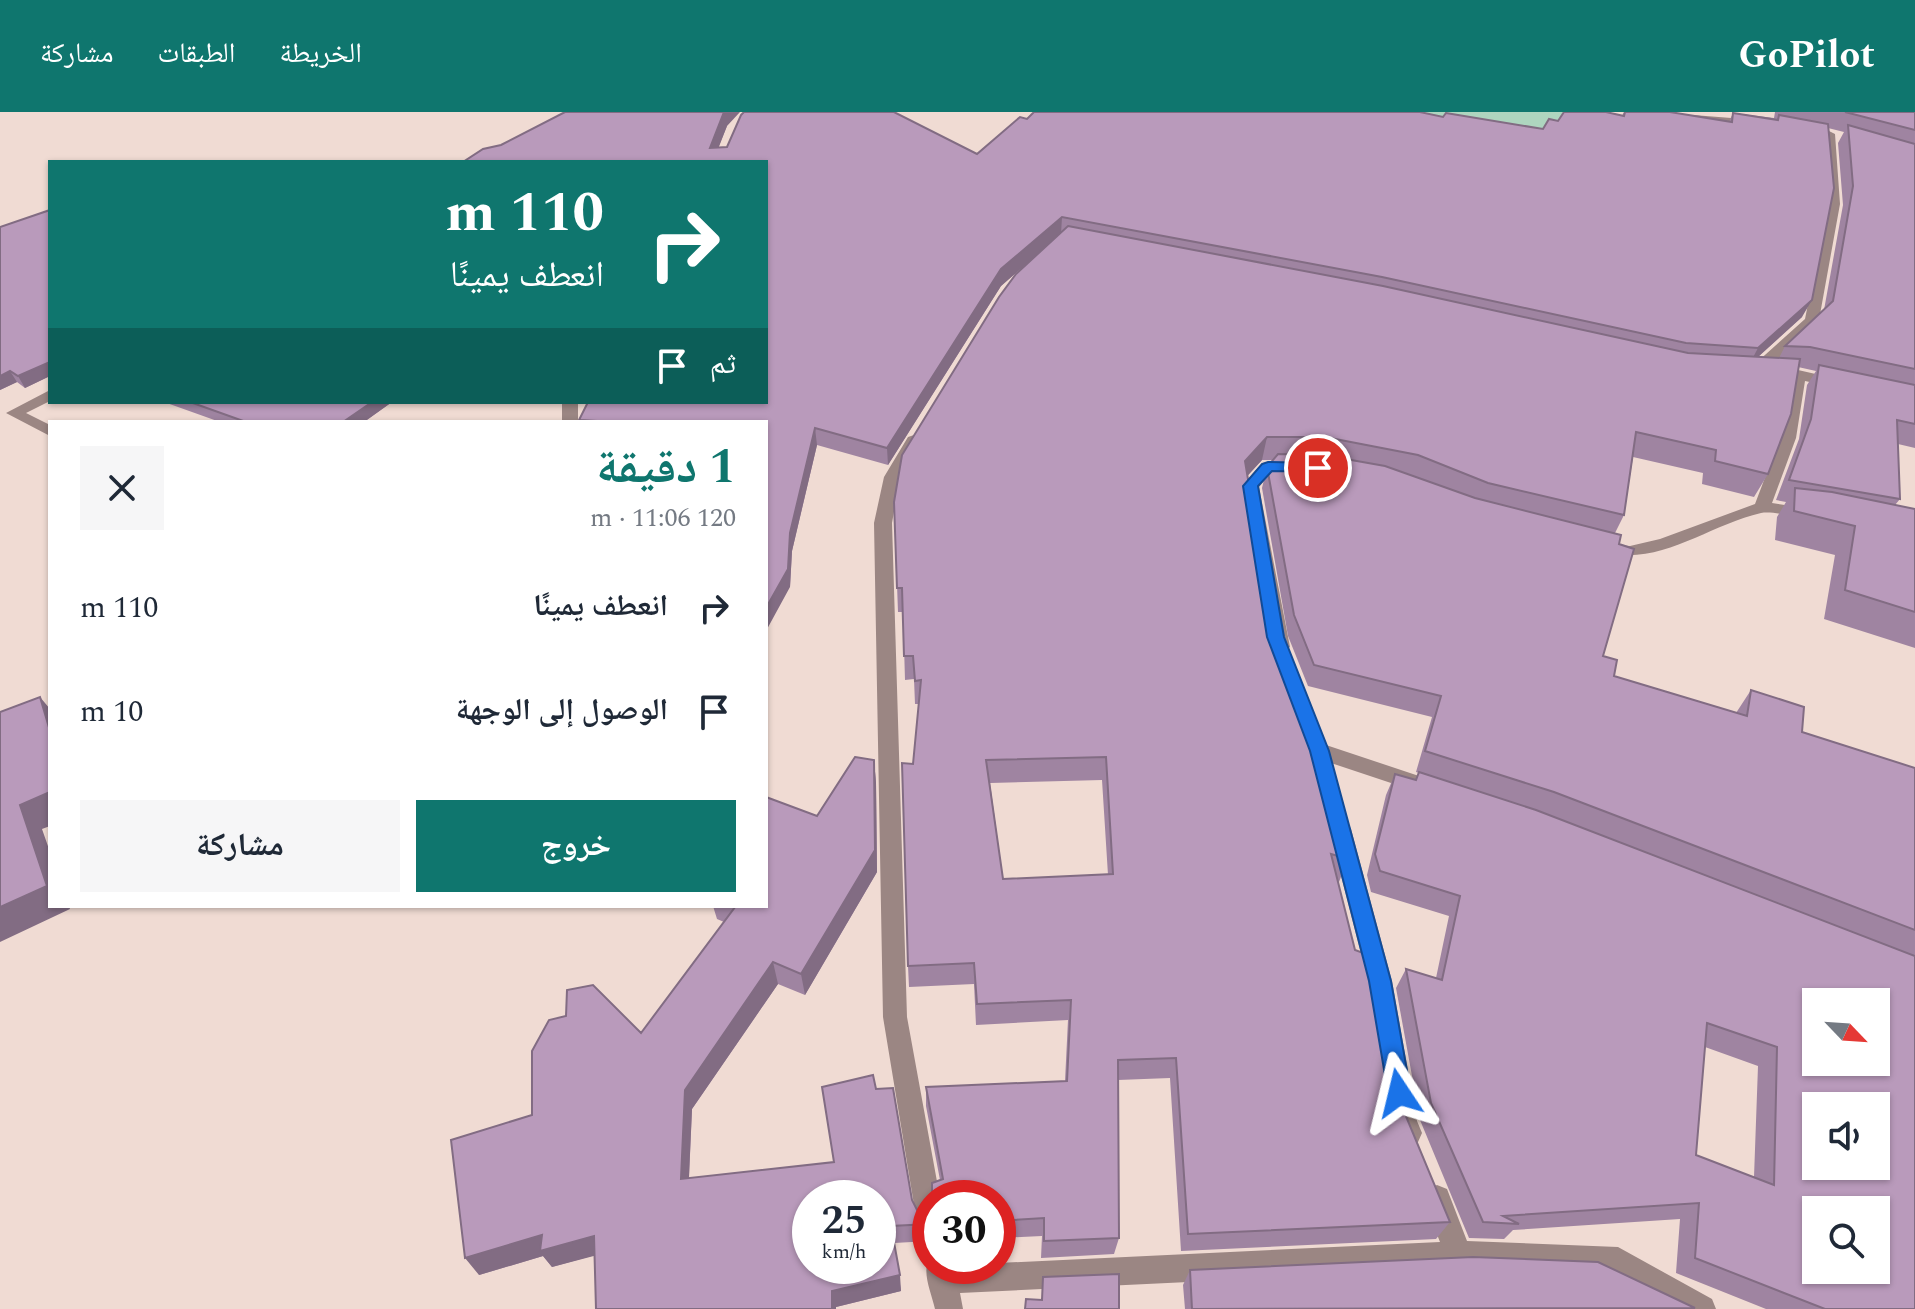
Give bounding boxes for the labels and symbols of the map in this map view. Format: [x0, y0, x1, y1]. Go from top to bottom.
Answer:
pin [1284, 434, 1352, 502]
north arrow [1802, 988, 1890, 1076]
position arrow [1357, 1051, 1441, 1135]
speed limit sign: 30 [912, 1180, 1016, 1284]

